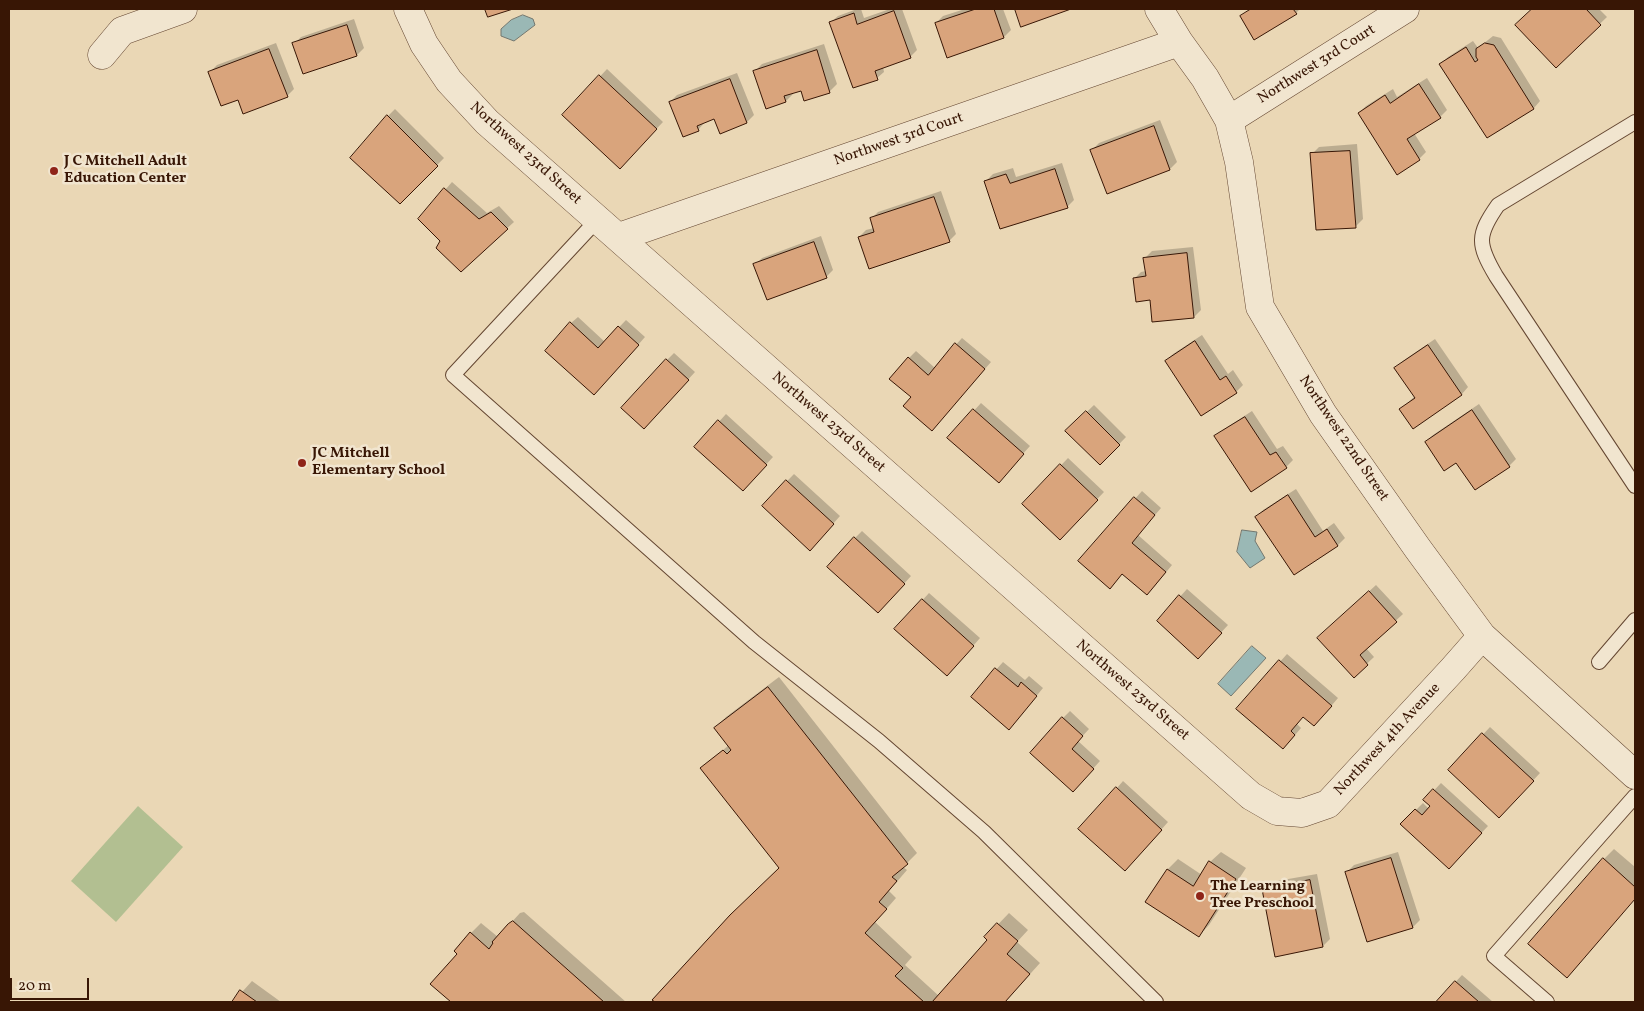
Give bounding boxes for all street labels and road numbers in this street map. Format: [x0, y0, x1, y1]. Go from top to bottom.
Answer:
street label: Northwest 3rd Court [1255, 21, 1379, 109]
street label: Northwest 23rd Street [465, 99, 585, 209]
street label: Northwest 3rd Court [832, 109, 966, 171]
street label: Northwest 23rd Street [768, 369, 888, 477]
street label: Northwest 22nd Street [1294, 373, 1392, 505]
street label: Northwest 23rd Street [1072, 637, 1192, 745]
street label: Northwest 4th Avenue [1331, 680, 1445, 800]

